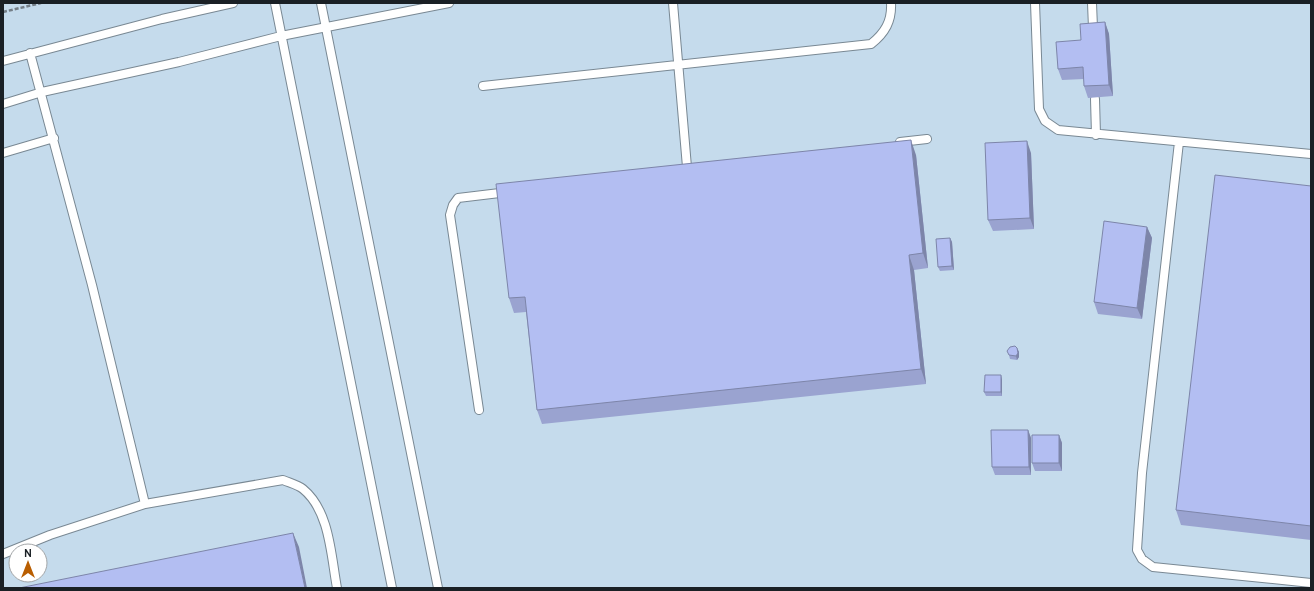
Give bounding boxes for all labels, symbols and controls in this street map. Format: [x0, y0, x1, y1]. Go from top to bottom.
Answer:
north arrow [8, 543, 48, 583]
text: N [24, 547, 32, 561]

